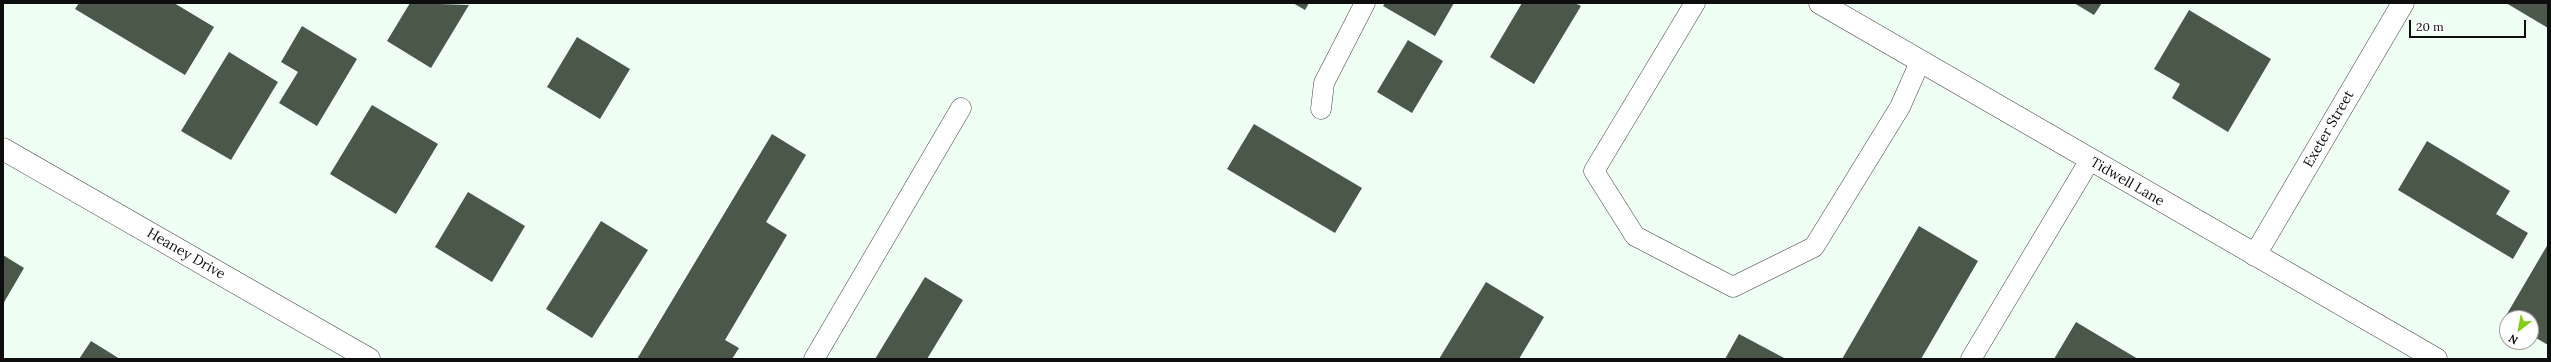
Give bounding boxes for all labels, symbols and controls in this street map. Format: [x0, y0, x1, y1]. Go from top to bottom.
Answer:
scale bar [2411, 12, 2528, 38]
text: 20 m [2416, 19, 2444, 34]
street label: Exeter Street [2300, 88, 2358, 170]
street label: Tidwell Lane [2087, 154, 2167, 210]
street label: Heaney Drive [144, 225, 228, 283]
north arrow [2499, 310, 2539, 350]
text: N [2506, 331, 2521, 348]

